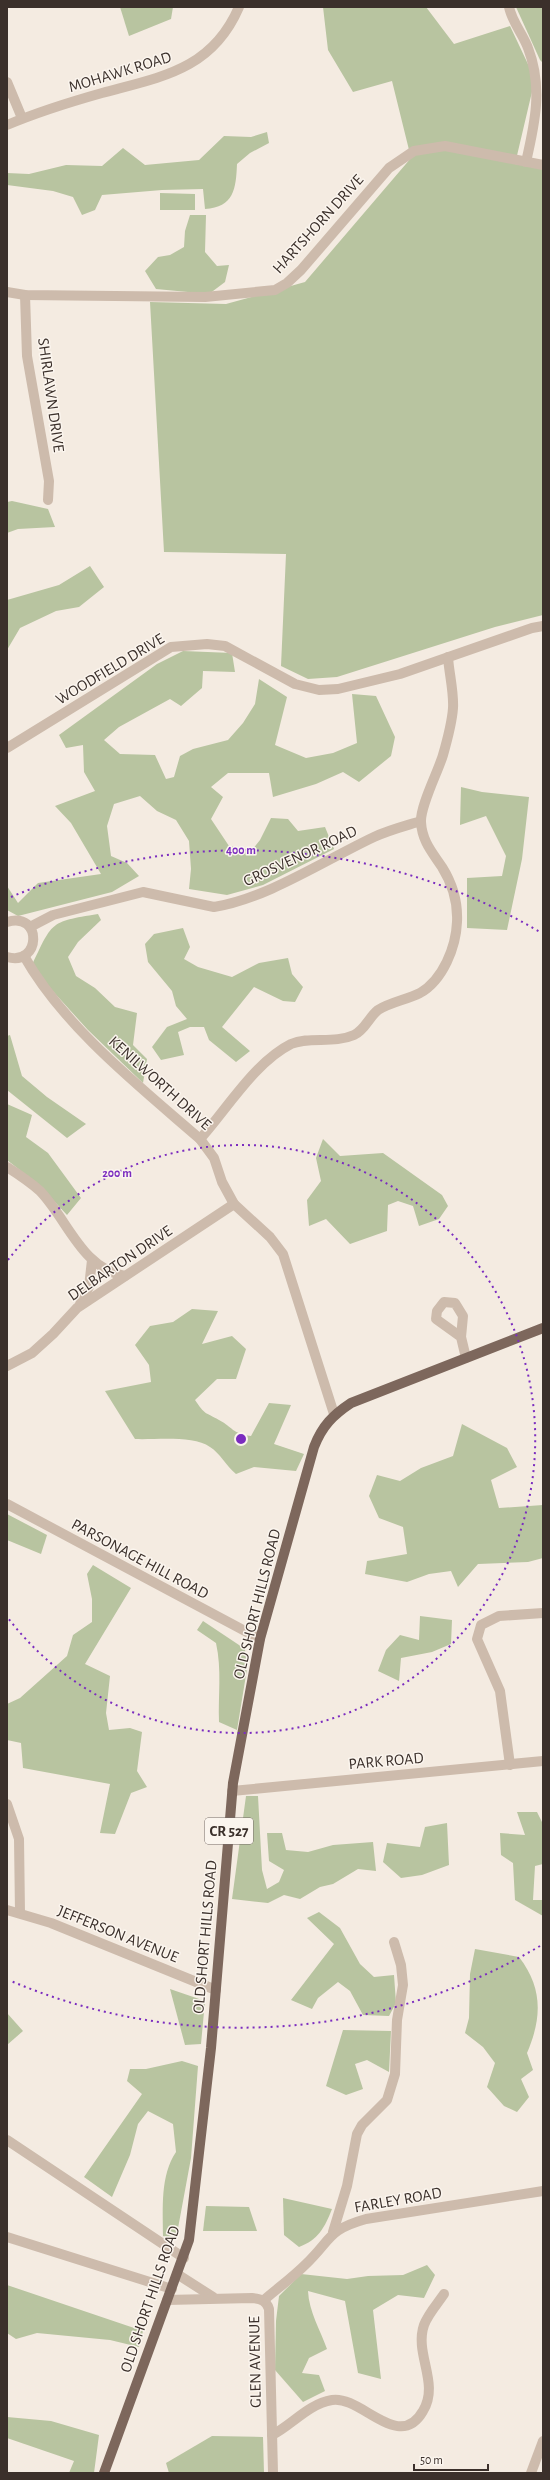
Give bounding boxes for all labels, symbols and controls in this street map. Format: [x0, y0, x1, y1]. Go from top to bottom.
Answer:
street label: MOHAWK ROAD [67, 49, 173, 95]
street label: HARTSHORN DRIVE [270, 171, 367, 276]
street label: SHIRLAWN DRIVE [35, 337, 67, 453]
street label: WOODFIELD DRIVE [53, 630, 167, 708]
street label: GROSVENOR ROAD [241, 823, 359, 889]
text: 400 m [226, 844, 256, 856]
street label: KENILWORTH DRIVE [106, 1033, 214, 1133]
text: 200 m [102, 1167, 132, 1179]
street label: DELBARTON DRIVE [65, 1222, 175, 1304]
centre of rings [234, 1432, 248, 1446]
street label: PARSONAGE HILL ROAD [69, 1516, 211, 1602]
street label: OLD SHORT HILLS ROAD [231, 1527, 283, 1681]
street label: PARK ROAD [348, 1750, 424, 1772]
road number: CR 527 [205, 1818, 253, 1844]
street label: OLD SHORT HILLS ROAD [190, 1860, 220, 2014]
street label: JEFFERSON AVENUE [55, 1902, 181, 1966]
street label: FARLEY ROAD [353, 2184, 443, 2216]
street label: OLD SHORT HILLS ROAD [117, 2224, 183, 2374]
street label: GLEN AVENUE [246, 2316, 264, 2408]
scale bar [414, 2446, 488, 2472]
text: 50 m [420, 2454, 443, 2466]

